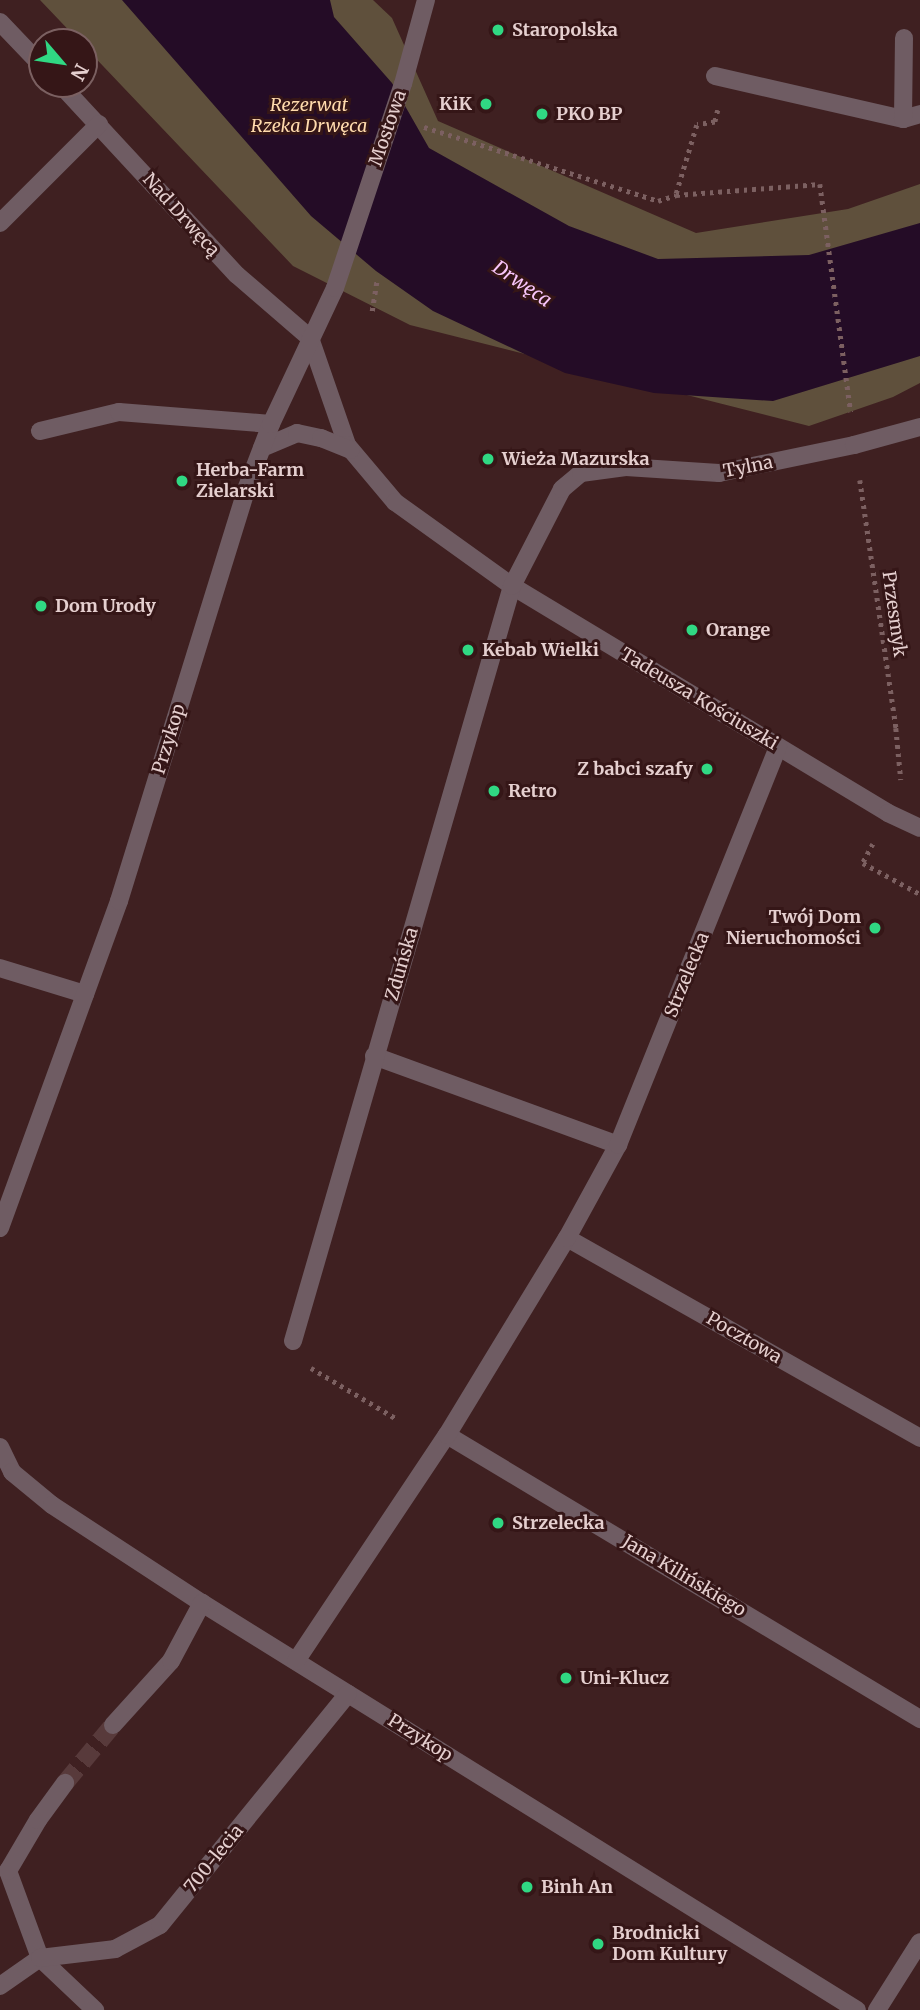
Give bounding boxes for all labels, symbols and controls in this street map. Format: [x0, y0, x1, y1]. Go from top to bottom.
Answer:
place label: Staropolska [512, 19, 618, 41]
marker: Staropolska [490, 22, 506, 38]
north arrow [28, 28, 98, 98]
text: N [65, 60, 94, 85]
street label: Mostowa [365, 87, 411, 169]
place label: KiK [439, 93, 472, 115]
park label: Rezerwat Rzeka Drwęca [251, 95, 367, 138]
marker: KiK [478, 96, 494, 112]
place label: PKO BP [556, 103, 622, 125]
marker: PKO BP [534, 106, 550, 122]
street label: Nad Drwęcą [138, 169, 224, 261]
water label: Drwęca [488, 256, 556, 312]
place label: Wieża Mazurska [502, 448, 650, 470]
marker: Wieża Mazurska [480, 451, 496, 467]
street label: Tylna [721, 452, 775, 482]
place label: Herba-Farm Zielarski [196, 460, 304, 503]
marker: Herba-Farm Zielarski [174, 473, 190, 489]
street label: Przesmyk [877, 570, 911, 658]
place label: Dom Urody [55, 595, 156, 617]
marker: Dom Urody [33, 598, 49, 614]
place label: Orange [706, 619, 770, 641]
marker: Orange [684, 622, 700, 638]
place label: Kebab Wielki [482, 639, 599, 661]
marker: Kebab Wielki [460, 642, 476, 658]
street label: Tadeusza Kościuszki [616, 643, 782, 755]
street label: Przykop [148, 701, 190, 777]
place label: Z babci szafy [577, 758, 693, 780]
marker: Z babci szafy [699, 761, 715, 777]
place label: Retro [508, 780, 557, 802]
marker: Retro [486, 783, 502, 799]
place label: Twój Dom Nieruchomości [726, 907, 861, 950]
marker: Twój Dom Nieruchomości [867, 920, 883, 936]
street label: Zduńska [381, 925, 423, 1003]
street label: Strzelecka [660, 929, 714, 1021]
street label: Pocztowa [703, 1308, 785, 1368]
place label: Strzelecka [512, 1512, 605, 1534]
marker: Strzelecka [490, 1515, 506, 1531]
street label: Jana Kilińskiego [618, 1531, 750, 1621]
place label: Uni-Klucz [580, 1667, 669, 1689]
marker: Uni-Klucz [558, 1670, 574, 1686]
street label: Przykop [384, 1710, 456, 1766]
street label: 700-lecia [180, 1821, 248, 1897]
place label: Binh An [541, 1876, 613, 1898]
marker: Binh An [519, 1879, 535, 1895]
place label: Brodnicki Dom Kultury [612, 1923, 727, 1966]
marker: Brodnicki Dom Kultury [590, 1936, 606, 1952]

